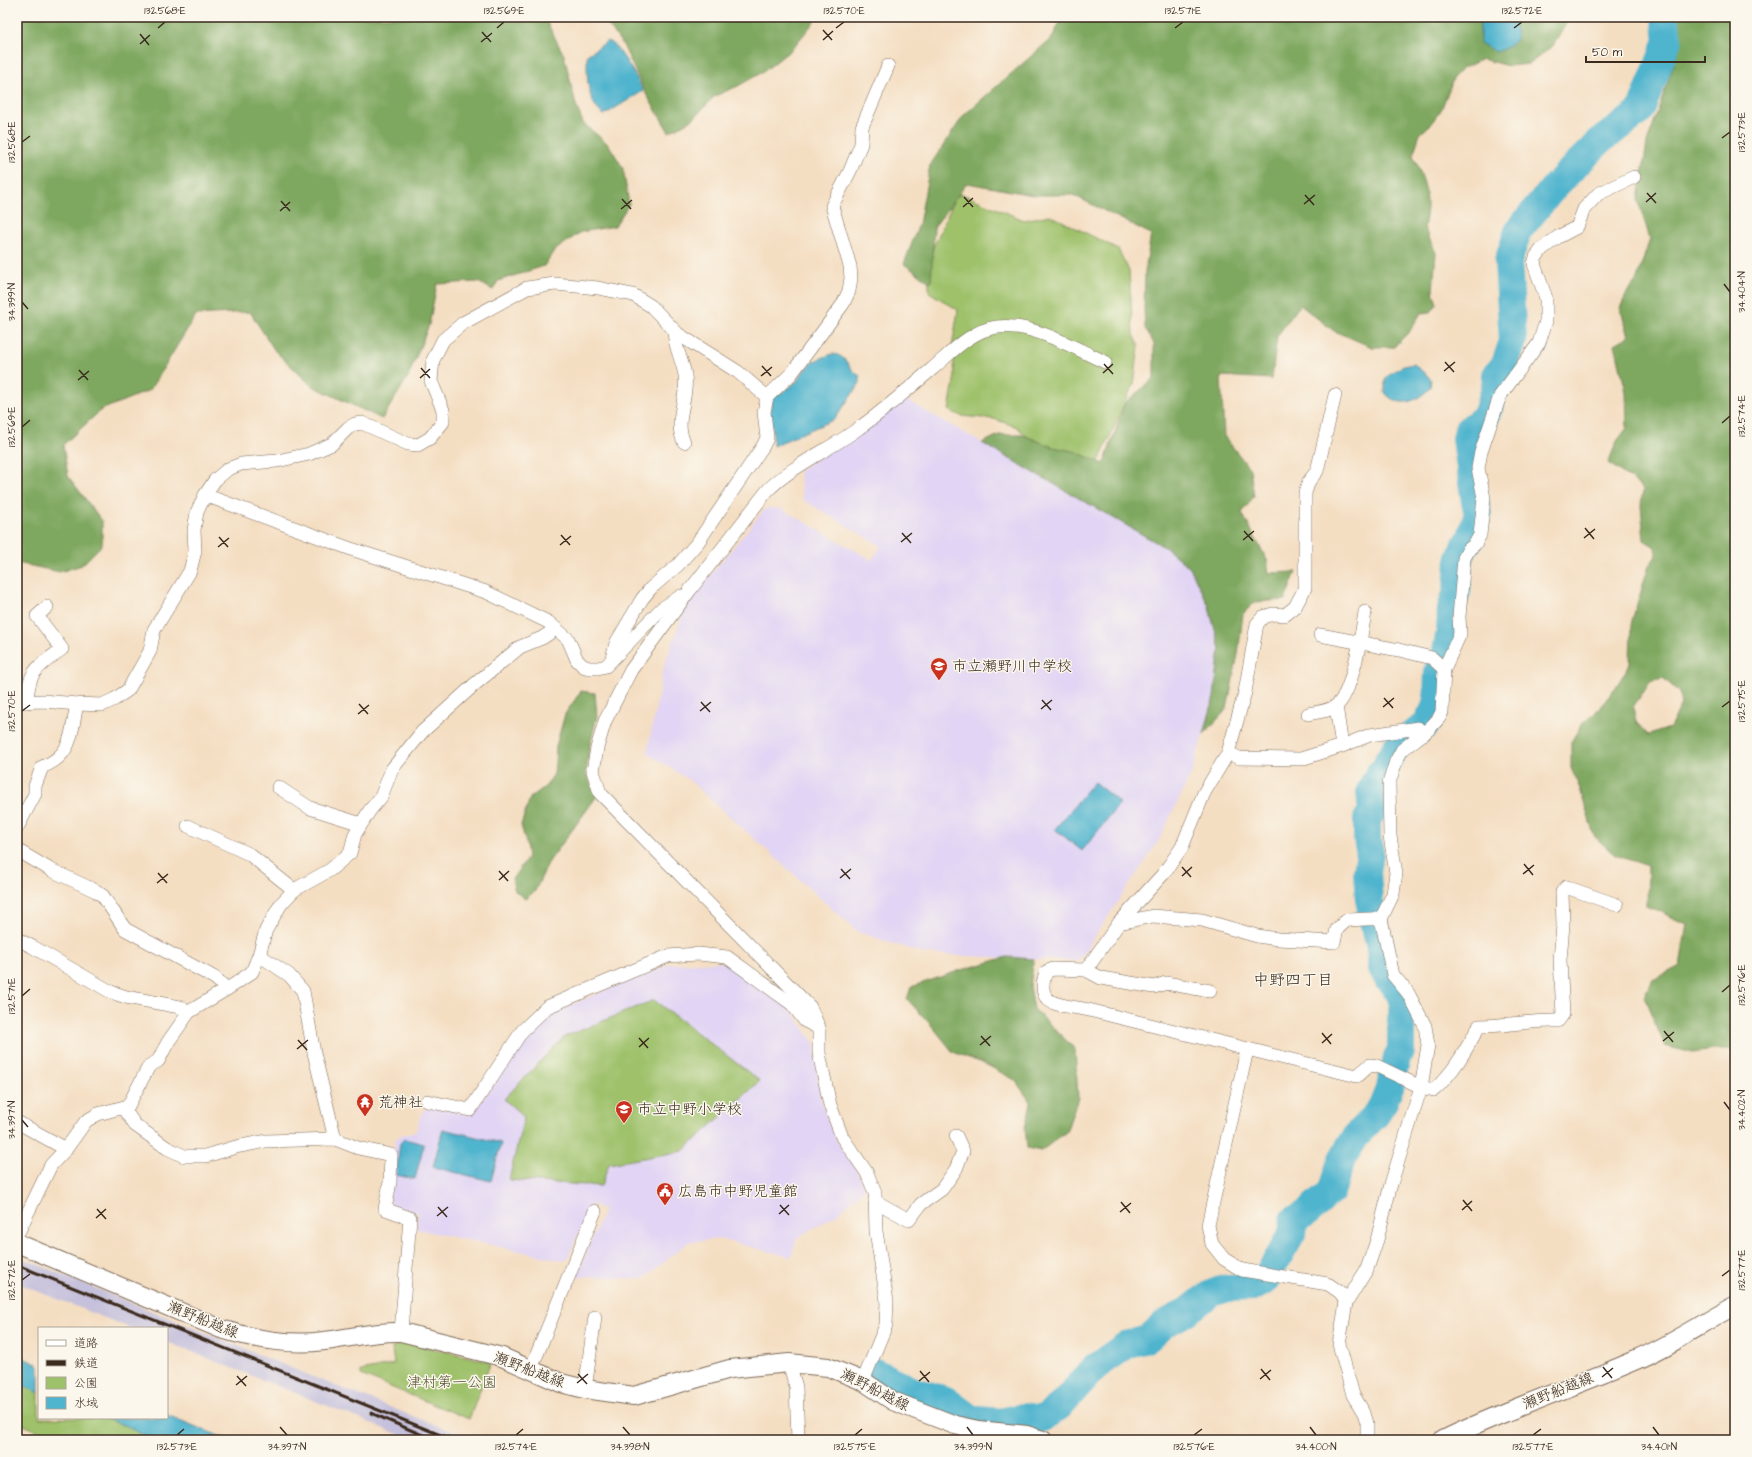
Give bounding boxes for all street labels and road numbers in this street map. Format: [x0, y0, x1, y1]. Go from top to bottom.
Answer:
street label: 瀬野船越線 [164, 1296, 242, 1344]
street label: 瀬野船越線 [490, 1347, 568, 1393]
street label: 瀬野船越線 [837, 1364, 913, 1416]
street label: 瀬野船越線 [1519, 1367, 1597, 1415]

